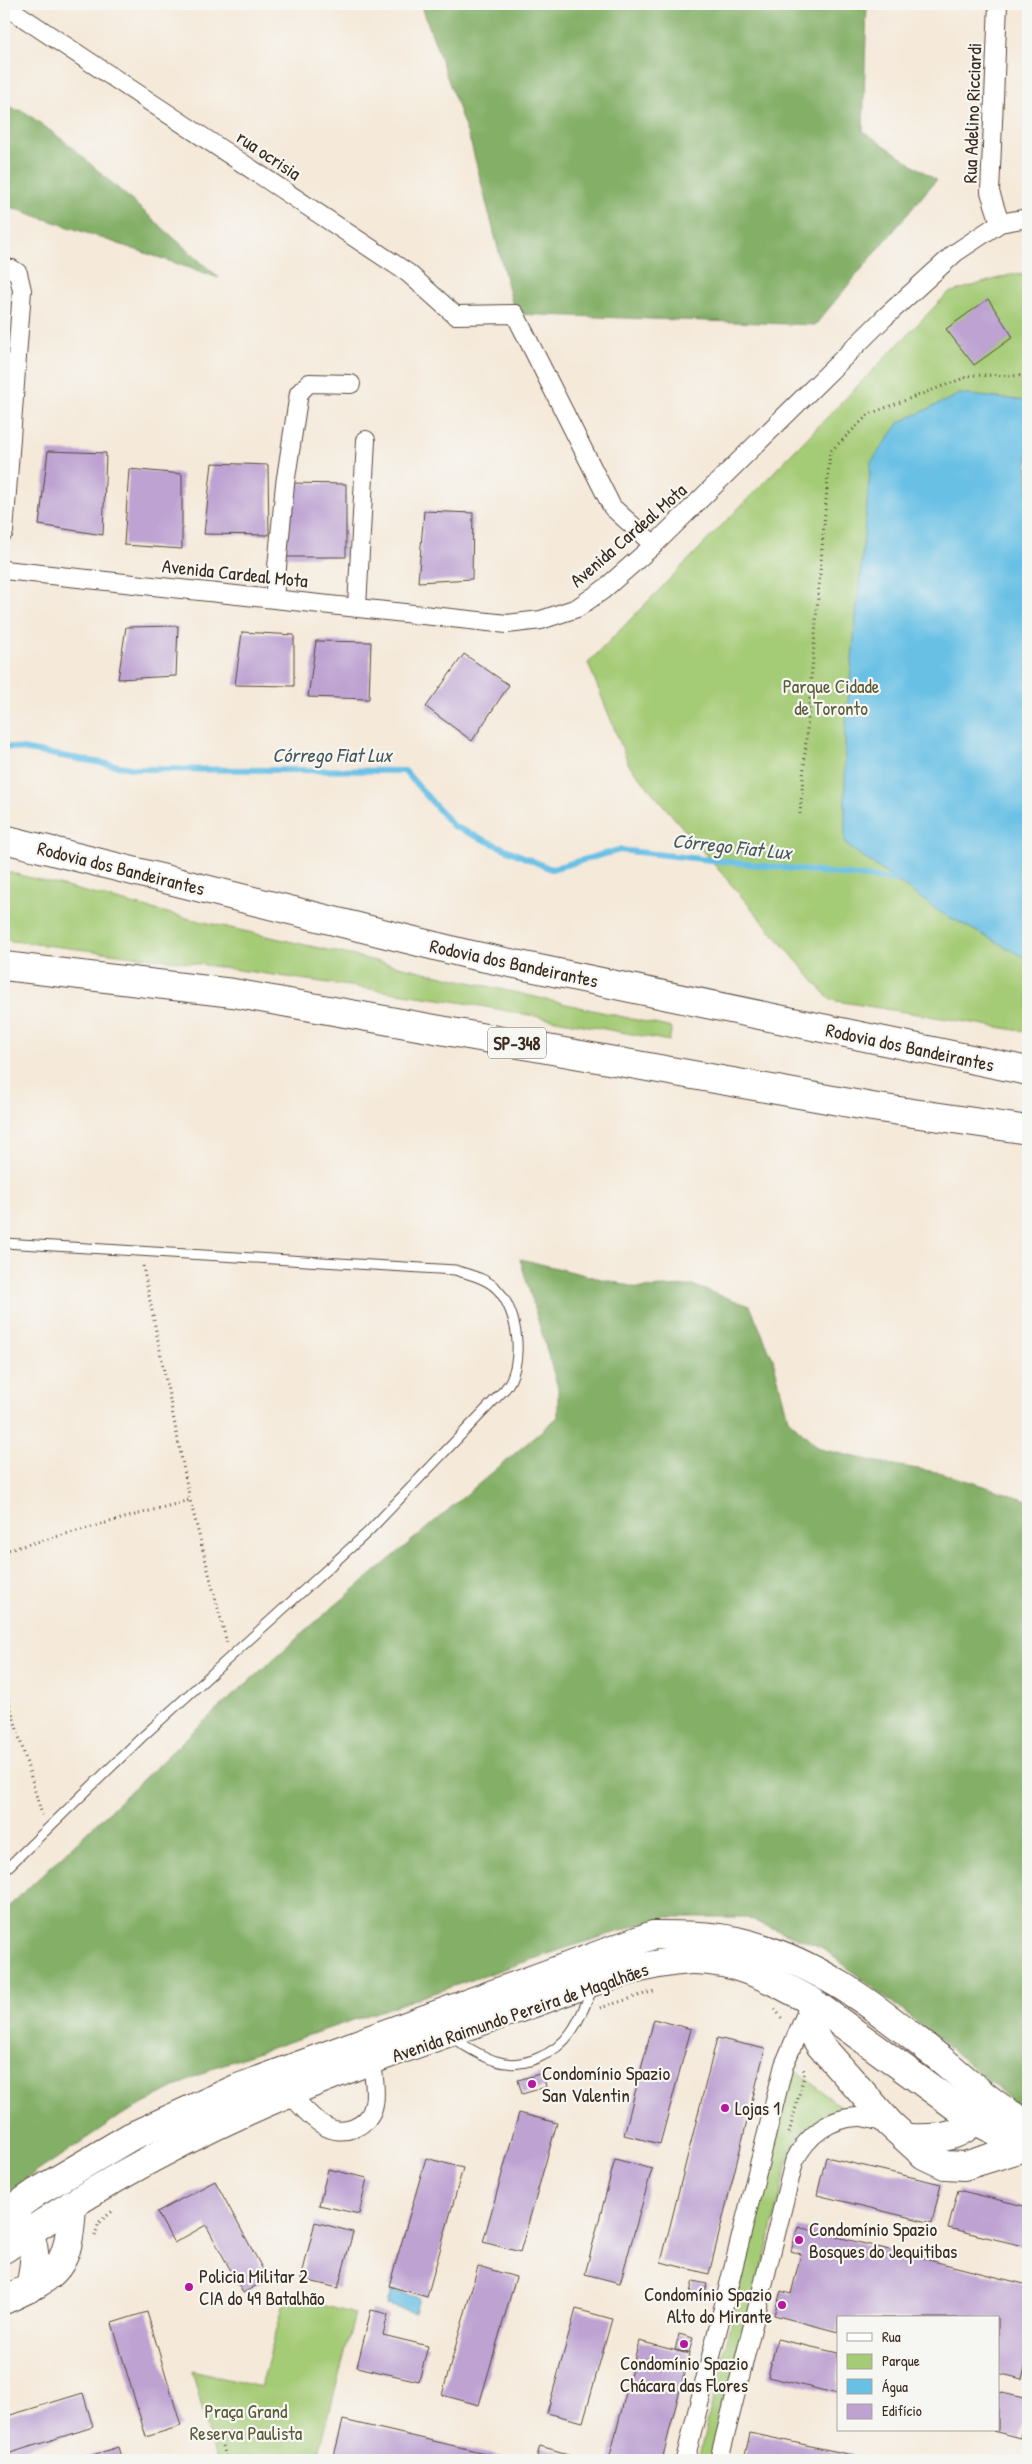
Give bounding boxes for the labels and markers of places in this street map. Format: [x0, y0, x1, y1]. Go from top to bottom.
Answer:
place label: Condomínio Spazio San Valentin [542, 2060, 670, 2108]
marker: Condomínio Spazio San Valentin [526, 2078, 538, 2090]
place label: Lojas 1 [735, 2095, 780, 2121]
marker: Lojas 1 [719, 2102, 731, 2114]
place label: Condomínio Spazio Bosques do Jequitibas [809, 2216, 957, 2264]
marker: Condomínio Spazio Bosques do Jequitibas [793, 2234, 805, 2246]
place label: Policia Militar 2 CIA do 49 Batalhão [199, 2263, 325, 2311]
marker: Policia Militar 2 CIA do 49 Batalhão [183, 2281, 195, 2293]
place label: Condomínio Spazio Alto do Mirante [644, 2281, 772, 2329]
marker: Condomínio Spazio Alto do Mirante [776, 2299, 788, 2311]
marker: Condomínio Spazio Chácara das Flores [678, 2338, 690, 2350]
place label: Condomínio Spazio Chácara das Flores [620, 2350, 748, 2398]

